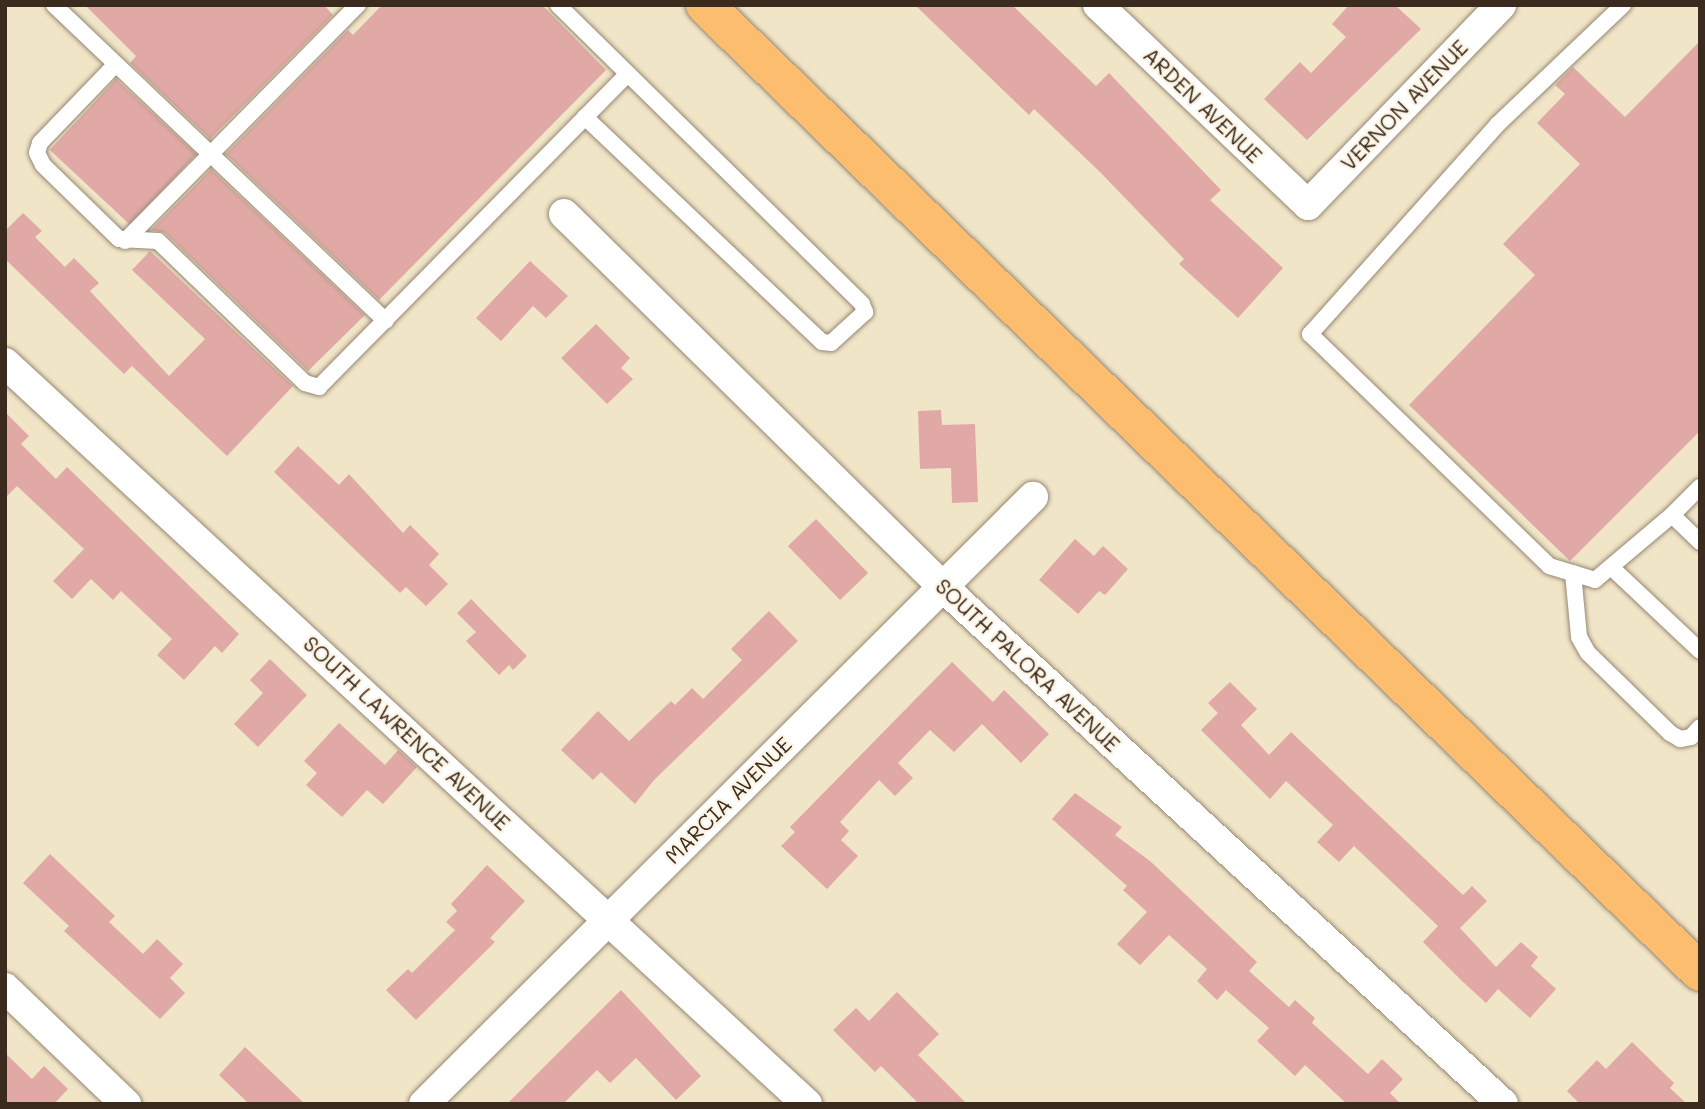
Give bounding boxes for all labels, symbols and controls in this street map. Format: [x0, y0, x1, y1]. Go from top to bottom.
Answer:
street label: VERNON AVENUE [1335, 34, 1473, 176]
street label: ARDEN AVENUE [1138, 42, 1268, 168]
street label: SOUTH PALORA AVENUE [931, 573, 1125, 757]
street label: SOUTH LAWRENCE AVENUE [299, 631, 515, 835]
street label: MARCIA AVENUE [659, 731, 797, 869]

